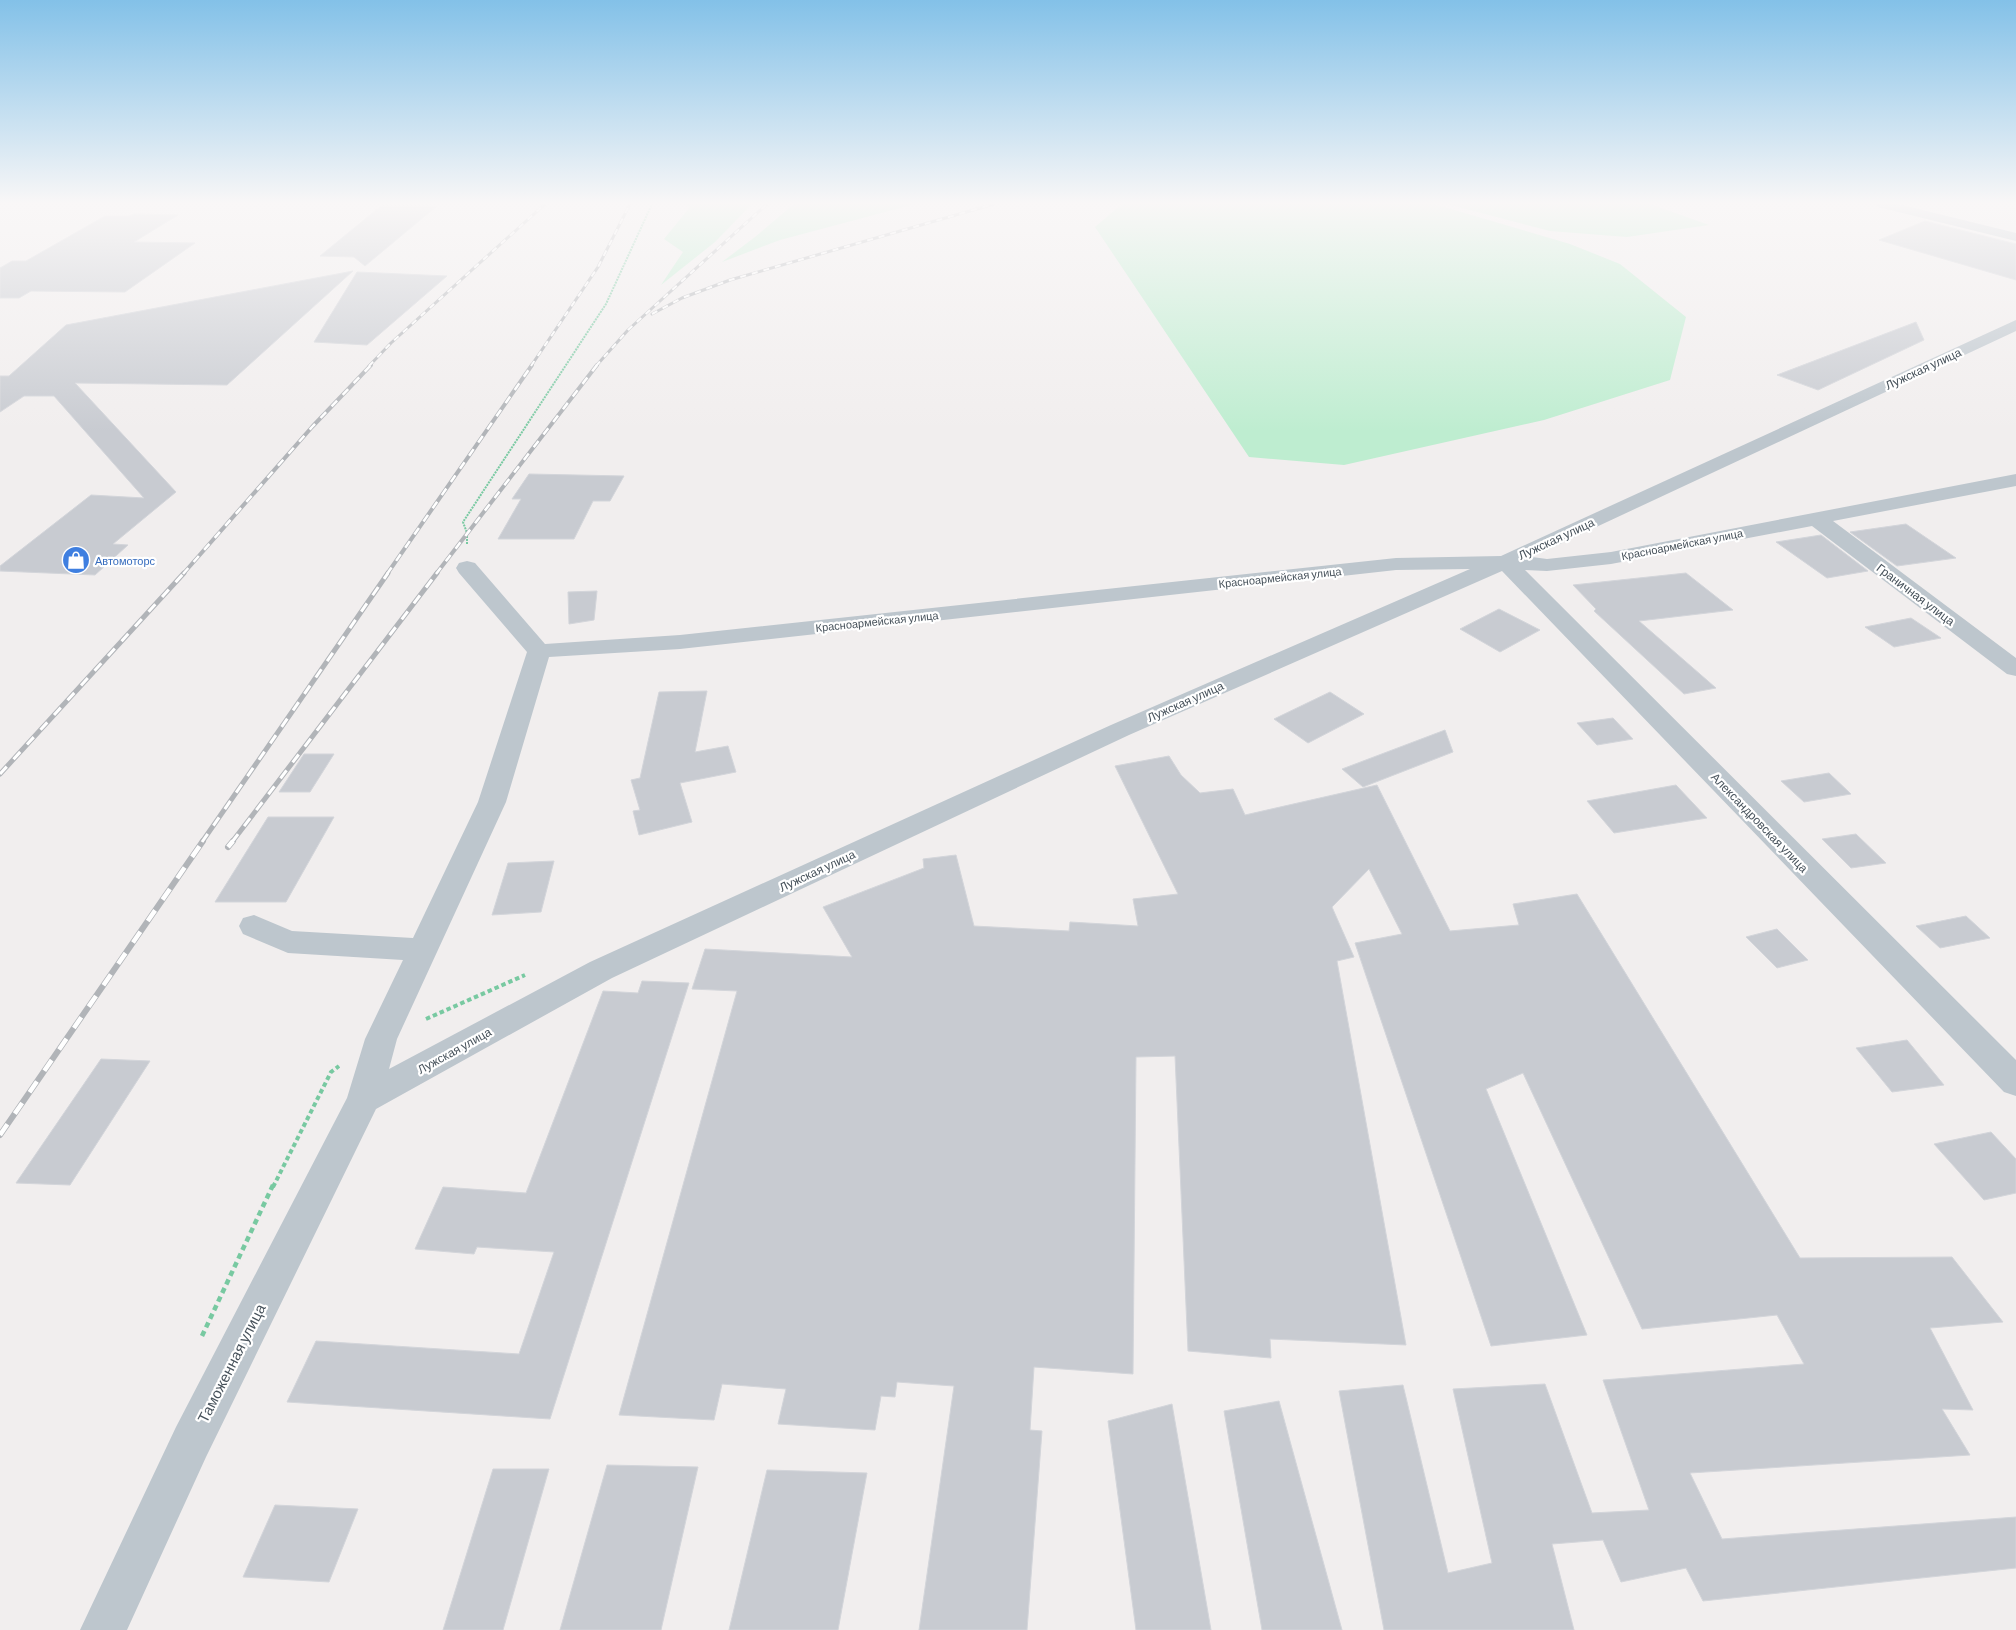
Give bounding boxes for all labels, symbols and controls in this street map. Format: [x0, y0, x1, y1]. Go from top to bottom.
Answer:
street label: Лужская улица [1883, 344, 1964, 393]
street label: Лужская улица [1516, 514, 1597, 563]
street label: Красноармейская улица [1620, 526, 1745, 562]
shop icon: Автомоторс [61, 545, 91, 575]
place label: Автомоторс [95, 554, 156, 567]
street label: Граничная улица [1874, 560, 1958, 629]
street label: Красноармейская улица [1218, 564, 1343, 590]
street label: Красноармейская улица [815, 608, 940, 634]
street label: Лужская улица [1145, 678, 1226, 725]
street label: Александровская улица [1708, 769, 1811, 876]
street label: Лужская улица [777, 846, 858, 895]
street label: Лужская улица [415, 1024, 494, 1077]
street label: Таможенная улица [193, 1300, 269, 1425]

